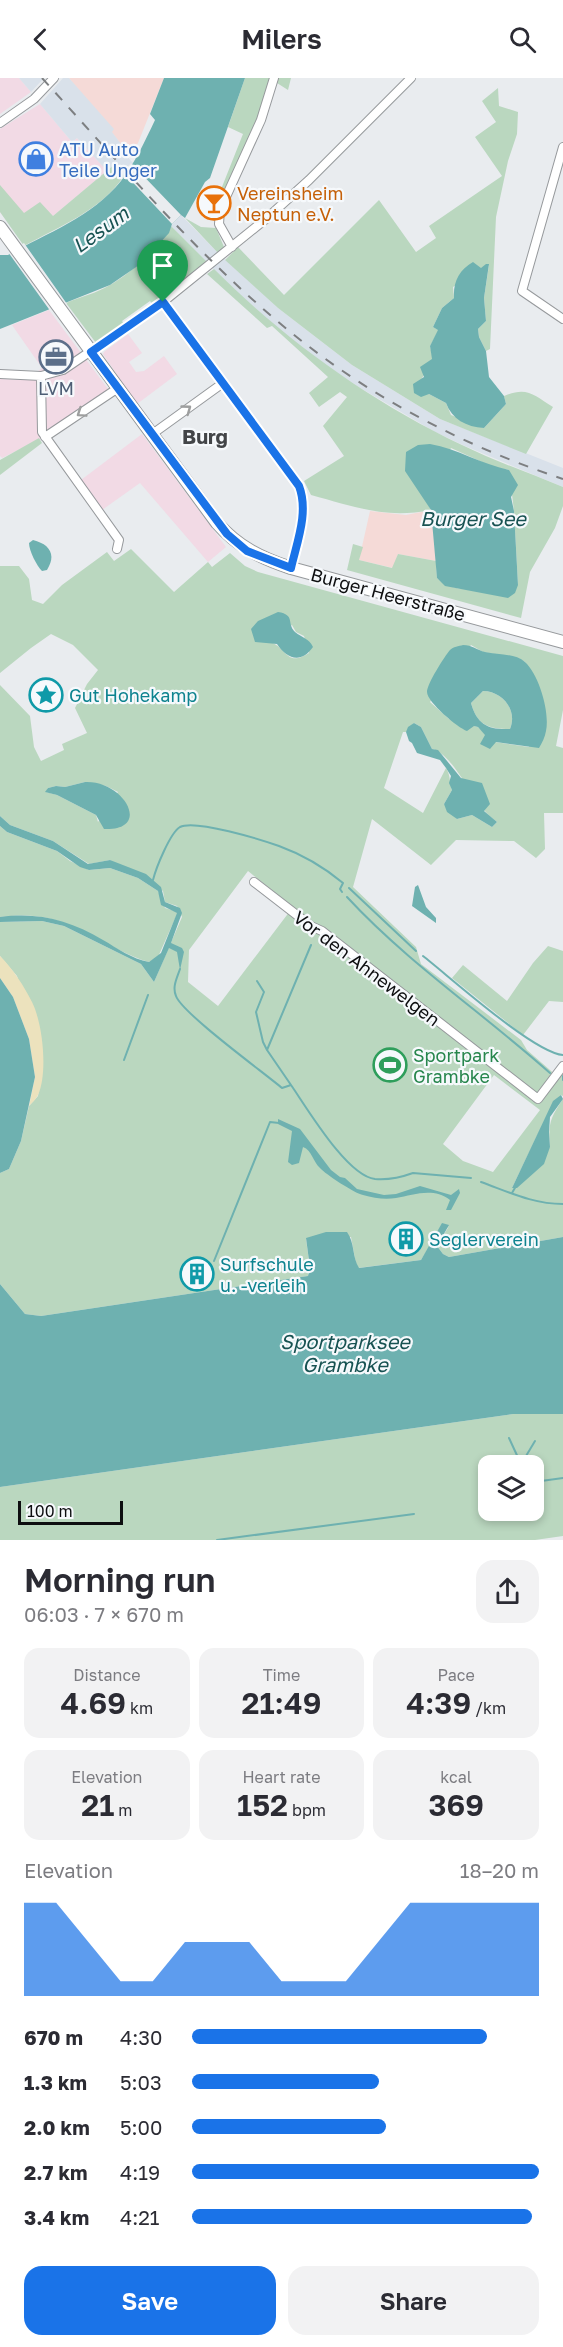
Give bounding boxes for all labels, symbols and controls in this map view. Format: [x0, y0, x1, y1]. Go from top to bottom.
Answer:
icon: back [24, 23, 57, 56]
text: Milers [241, 23, 322, 55]
icon: search [506, 23, 539, 56]
place label: ATU Auto Teile Unger [59, 138, 157, 181]
shop icon: ATU Auto Teile Unger [18, 141, 54, 177]
place label: Vereinsheim Neptun e.V. [237, 182, 343, 225]
bar icon: Vereinsheim Neptun e.V. [196, 185, 232, 221]
water label: Lesum [67, 200, 134, 257]
pin [137, 240, 188, 302]
icon: arrive [146, 249, 179, 282]
office icon: LVM [38, 339, 74, 375]
place label: LVM [38, 377, 74, 399]
one-way arrow [181, 405, 192, 416]
one-way arrow [77, 406, 88, 417]
district label: Burg [182, 424, 228, 448]
water label: Burger See [420, 506, 527, 531]
street label: Burger Heerstraße [308, 563, 468, 625]
place icon: Gut Hohekamp [28, 677, 64, 713]
place label: Gut Hohekamp [69, 684, 197, 706]
street label: Vor den Ahnewelgen [289, 906, 445, 1030]
place label: Sportpark Grambke [413, 1044, 499, 1087]
sports icon: Sportpark Grambke [372, 1047, 408, 1083]
building icon: Seglerverein [388, 1221, 424, 1257]
place label: Seglerverein [429, 1228, 539, 1250]
place label: Surfschule u. -verleih [220, 1253, 314, 1296]
building icon: Surfschule u. -verleih [179, 1256, 215, 1292]
water label: Sportparksee Grambke [280, 1329, 411, 1376]
map controls [478, 1455, 544, 1521]
button: layers [478, 1455, 544, 1521]
scale bar [18, 1498, 123, 1526]
text: 100 m [27, 1501, 73, 1521]
text: Morning run [24, 1560, 216, 1599]
button: share [476, 1560, 539, 1623]
text: 06:03 · 7 × 670 m [24, 1602, 184, 1626]
text: Distance [73, 1665, 140, 1685]
text: Time [263, 1665, 300, 1685]
text: Pace [437, 1665, 475, 1685]
text: 4.69 [60, 1685, 126, 1721]
text: 21:49 [242, 1685, 321, 1721]
text: 4:39 [406, 1685, 471, 1721]
text: km [126, 1698, 153, 1718]
text: /km [471, 1698, 506, 1718]
text: Elevation [71, 1767, 142, 1787]
text: Heart rate [242, 1767, 321, 1787]
text: kcal [440, 1767, 472, 1787]
text: 21 [81, 1787, 114, 1823]
text: 152 [237, 1787, 288, 1823]
text: 369 [428, 1787, 484, 1823]
text: m [114, 1800, 132, 1820]
text: bpm [288, 1800, 326, 1820]
text: Elevation [24, 1858, 113, 1882]
text: 18–20 m [460, 1858, 539, 1882]
text: 670 m [24, 2025, 83, 2049]
text: 4:30 [120, 2025, 162, 2049]
text: 1.3 km [24, 2070, 87, 2094]
text: 5:03 [120, 2070, 162, 2094]
text: 2.0 km [24, 2115, 90, 2139]
text: 5:00 [120, 2115, 162, 2139]
text: 2.7 km [24, 2160, 88, 2184]
text: 4:19 [120, 2160, 160, 2184]
text: 3.4 km [24, 2205, 89, 2229]
text: 4:21 [120, 2205, 160, 2229]
button: Save [24, 2266, 276, 2335]
button: Share [288, 2266, 539, 2335]

